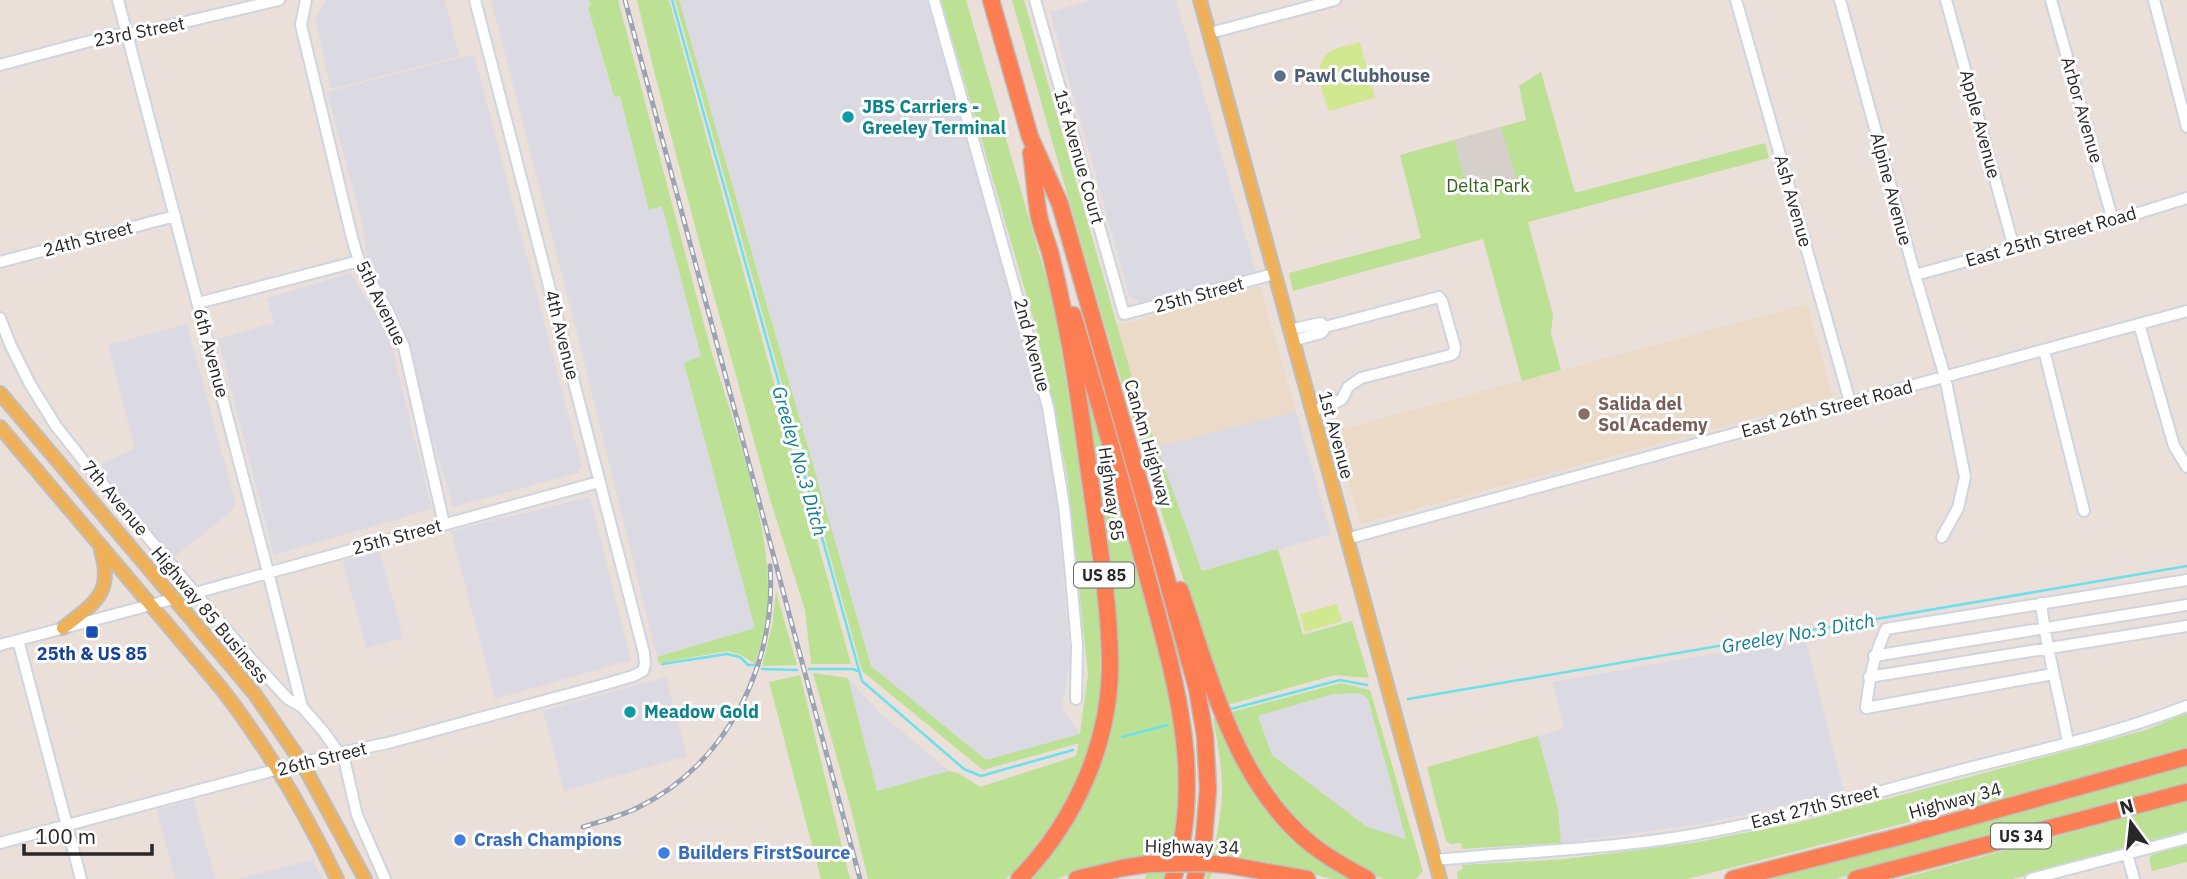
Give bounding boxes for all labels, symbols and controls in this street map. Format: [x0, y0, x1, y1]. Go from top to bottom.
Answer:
street label: 23rd Street [91, 11, 186, 52]
street label: Arbor Avenue [2056, 54, 2109, 166]
place label: Pawl Clubhouse [1294, 64, 1430, 87]
street label: Apple Avenue [1955, 67, 2006, 181]
marker: Pawl Clubhouse [1272, 68, 1288, 84]
street label: 1st Avenue Court [1049, 87, 1110, 227]
place label: JBS Carriers - Greeley Terminal [862, 95, 1007, 139]
marker: JBS Carriers - Greeley Terminal [840, 109, 856, 125]
street label: Alpine Avenue [1865, 130, 1918, 248]
street label: Ash Avenue [1769, 152, 1818, 250]
park label: Delta Park [1446, 174, 1530, 197]
street label: East 25th Street Road [1963, 201, 2139, 272]
street label: 24th Street [41, 216, 135, 262]
street label: 5th Avenue [351, 257, 412, 349]
street label: 25th Street [1152, 272, 1246, 318]
street label: 4th Avenue [540, 288, 585, 382]
street label: 2nd Avenue [1009, 296, 1056, 394]
street label: 6th Avenue [189, 306, 234, 400]
street label: East 26th Street Road [1739, 375, 1915, 442]
street label: CanAm Highway [1119, 376, 1178, 509]
water label: Greeley No.3 Ditch [767, 383, 833, 539]
street label: 1st Avenue [1314, 388, 1359, 481]
place label: Salida del Sol Academy [1598, 392, 1708, 436]
marker: Salida del Sol Academy [1576, 406, 1592, 422]
street label: Highway 85 [1094, 445, 1129, 543]
street label: 7th Avenue [77, 455, 154, 540]
street label: 25th Street [350, 514, 444, 560]
street label: Highway 85 Business [146, 541, 274, 688]
road number: US 85 [1074, 562, 1134, 588]
water label: Greeley No.3 Ditch [1720, 608, 1876, 658]
marker: 25th & US 85 [84, 624, 100, 640]
place label: 25th & US 85 [37, 642, 147, 665]
place label: Meadow Gold [644, 700, 759, 723]
marker: Meadow Gold [622, 704, 638, 720]
street label: 26th Street [275, 736, 369, 781]
street label: Highway 34 [1906, 777, 2004, 824]
street label: East 27th Street [1749, 780, 1881, 834]
north arrow [2096, 788, 2166, 858]
text: N [2117, 793, 2136, 820]
scale bar [24, 812, 152, 856]
text: 100 m [35, 822, 96, 850]
road number: US 34 [1991, 824, 2051, 848]
place label: Crash Champions [474, 828, 622, 851]
marker: Crash Champions [452, 832, 468, 848]
street label: Highway 34 [1144, 834, 1240, 859]
place label: Builders FirstSource [678, 841, 850, 864]
marker: Builders FirstSource [656, 845, 672, 861]

